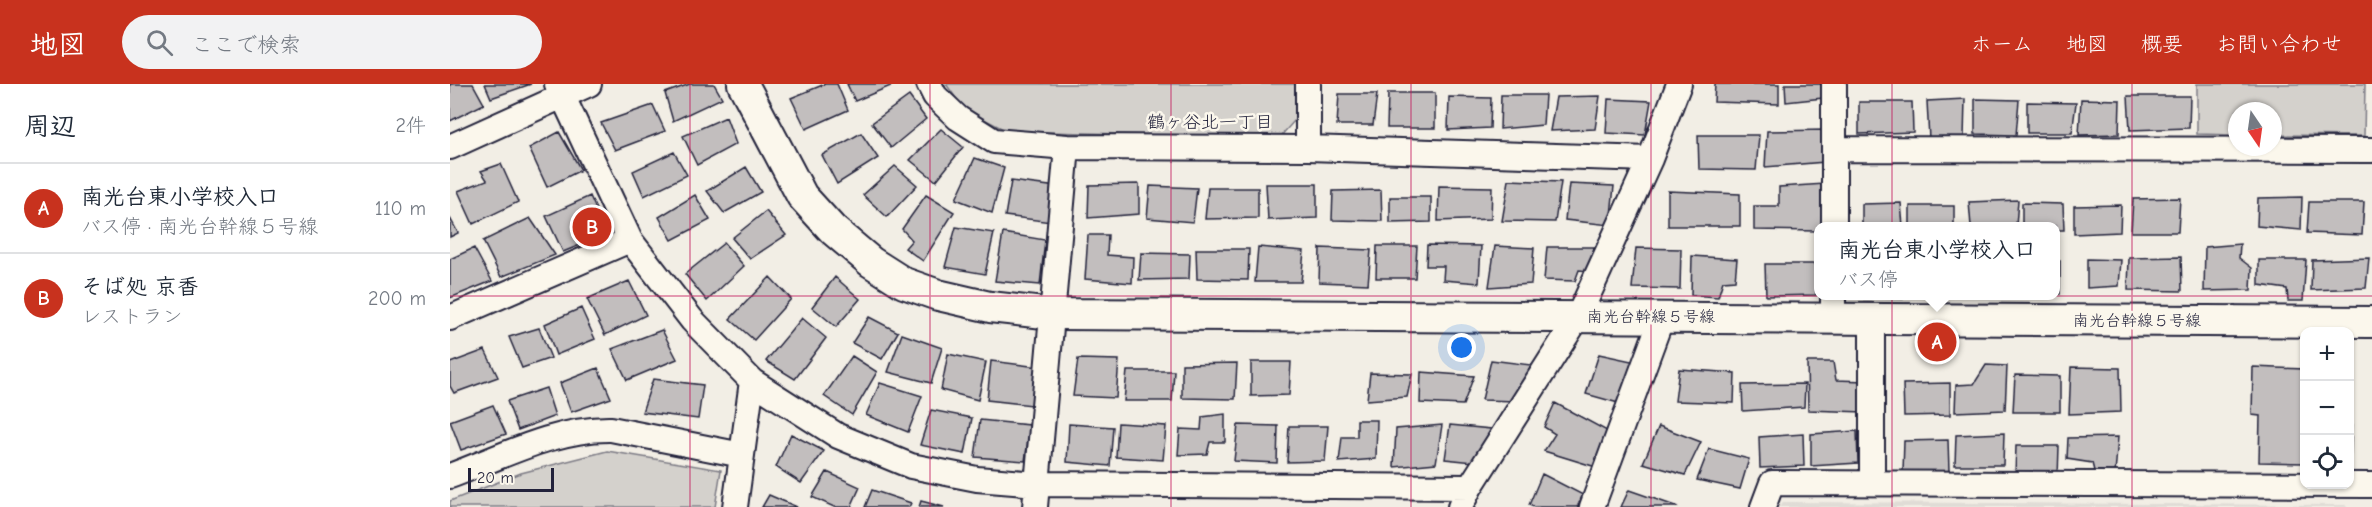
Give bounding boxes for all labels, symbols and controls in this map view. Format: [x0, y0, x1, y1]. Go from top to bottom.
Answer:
search box [122, 15, 542, 69]
icon: search [143, 26, 176, 59]
text: 地図 [30, 29, 86, 61]
text: ここで検索 [191, 32, 301, 58]
text: ホーム [1971, 32, 2033, 56]
text: 地図 [2066, 32, 2108, 56]
text: 概要 [2141, 32, 2183, 56]
text: お問い合わせ [2216, 32, 2342, 56]
north arrow [2228, 102, 2282, 156]
text: 周辺 [24, 112, 76, 142]
district label: 鶴ヶ谷北一丁目 [1147, 112, 1273, 133]
text: 2件 [396, 114, 426, 137]
text: 南光台東小学校入口 [81, 184, 279, 210]
text: A [38, 197, 49, 220]
text: 110 m [375, 197, 426, 220]
pin: B [572, 204, 612, 250]
text: バス停 · 南光台幹線５号線 [81, 215, 318, 238]
popup [1814, 222, 2060, 300]
text: 南光台東小学校入口 [1838, 237, 2036, 263]
text: バス停 [1838, 268, 1898, 291]
text: そば処 京香 [81, 274, 199, 300]
text: B [37, 287, 50, 310]
text: 200 m [368, 287, 426, 310]
text: レストラン [81, 305, 183, 328]
street label: 南光台幹線５号線 [1587, 308, 1715, 326]
street label: 南光台幹線５号線 [2073, 312, 2201, 330]
pin: A [1918, 320, 1956, 364]
map controls [2300, 327, 2354, 489]
button: + [2300, 327, 2354, 381]
your location [1447, 333, 1476, 362]
button: − [2300, 381, 2354, 435]
button: locate [2300, 435, 2354, 489]
scale bar [468, 465, 554, 492]
text: 20 m [477, 469, 514, 487]

